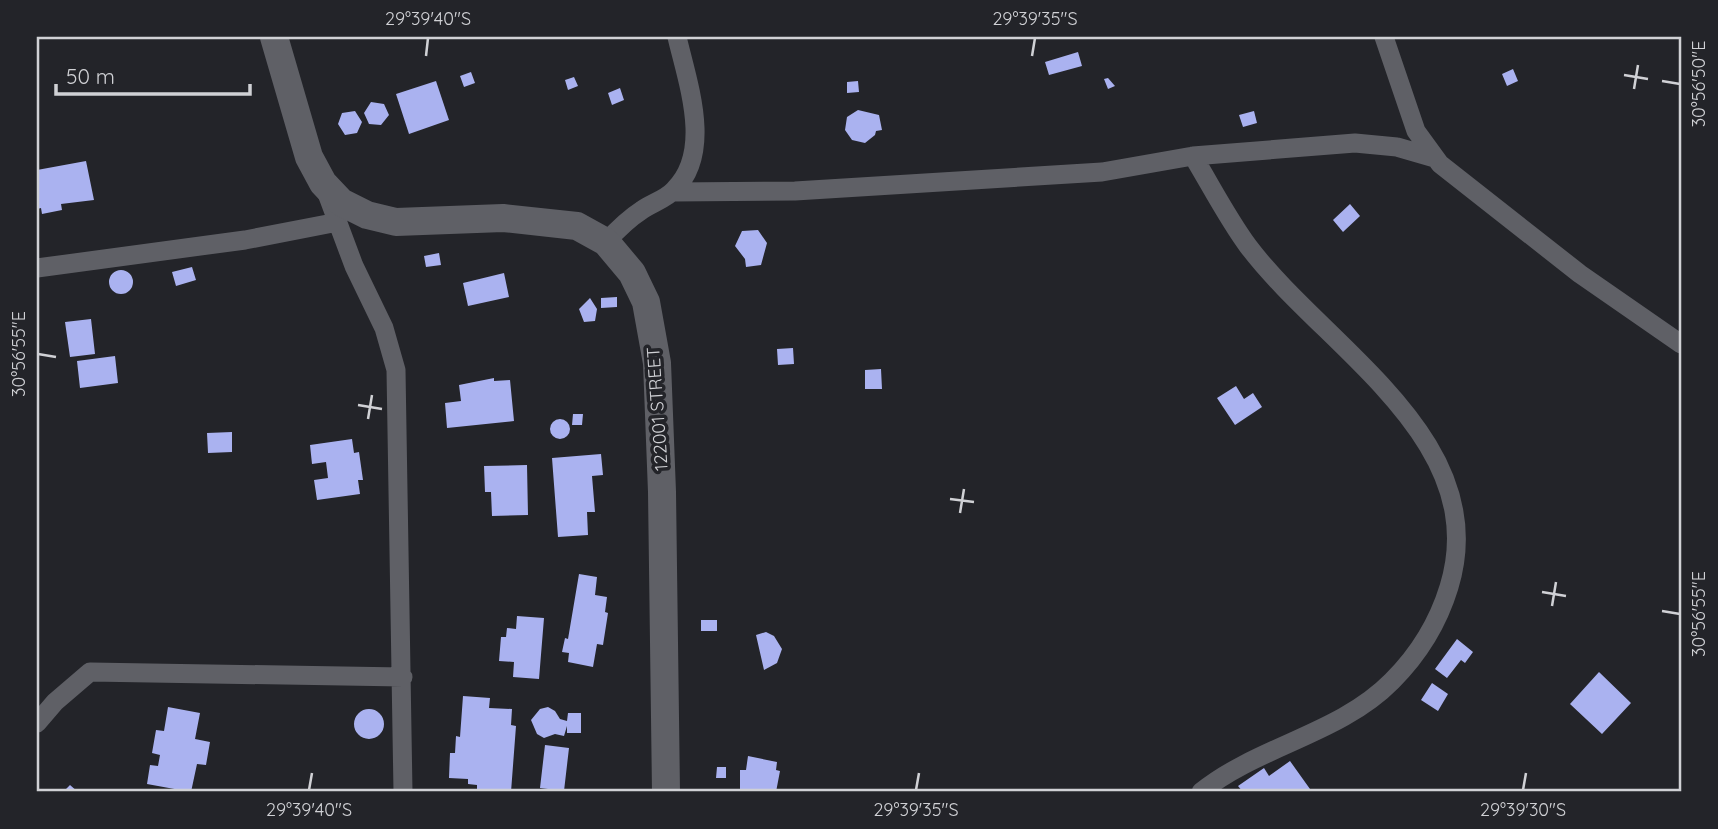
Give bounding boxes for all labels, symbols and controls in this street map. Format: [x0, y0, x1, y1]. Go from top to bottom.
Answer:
text: 29°39'40"S [385, 7, 471, 30]
text: 29°39'35"S [992, 7, 1078, 30]
text: 30°56'50"E [1687, 41, 1710, 127]
scale bar [56, 52, 250, 96]
text: 50 m [66, 63, 115, 89]
text: 30°56'55"E [7, 311, 30, 397]
street label: 122001 STREET [641, 346, 673, 472]
text: 30°56'55"E [1687, 571, 1710, 657]
text: 29°39'40"S [266, 798, 352, 821]
text: 29°39'35"S [873, 798, 959, 821]
text: 29°39'30"S [1480, 798, 1566, 821]

